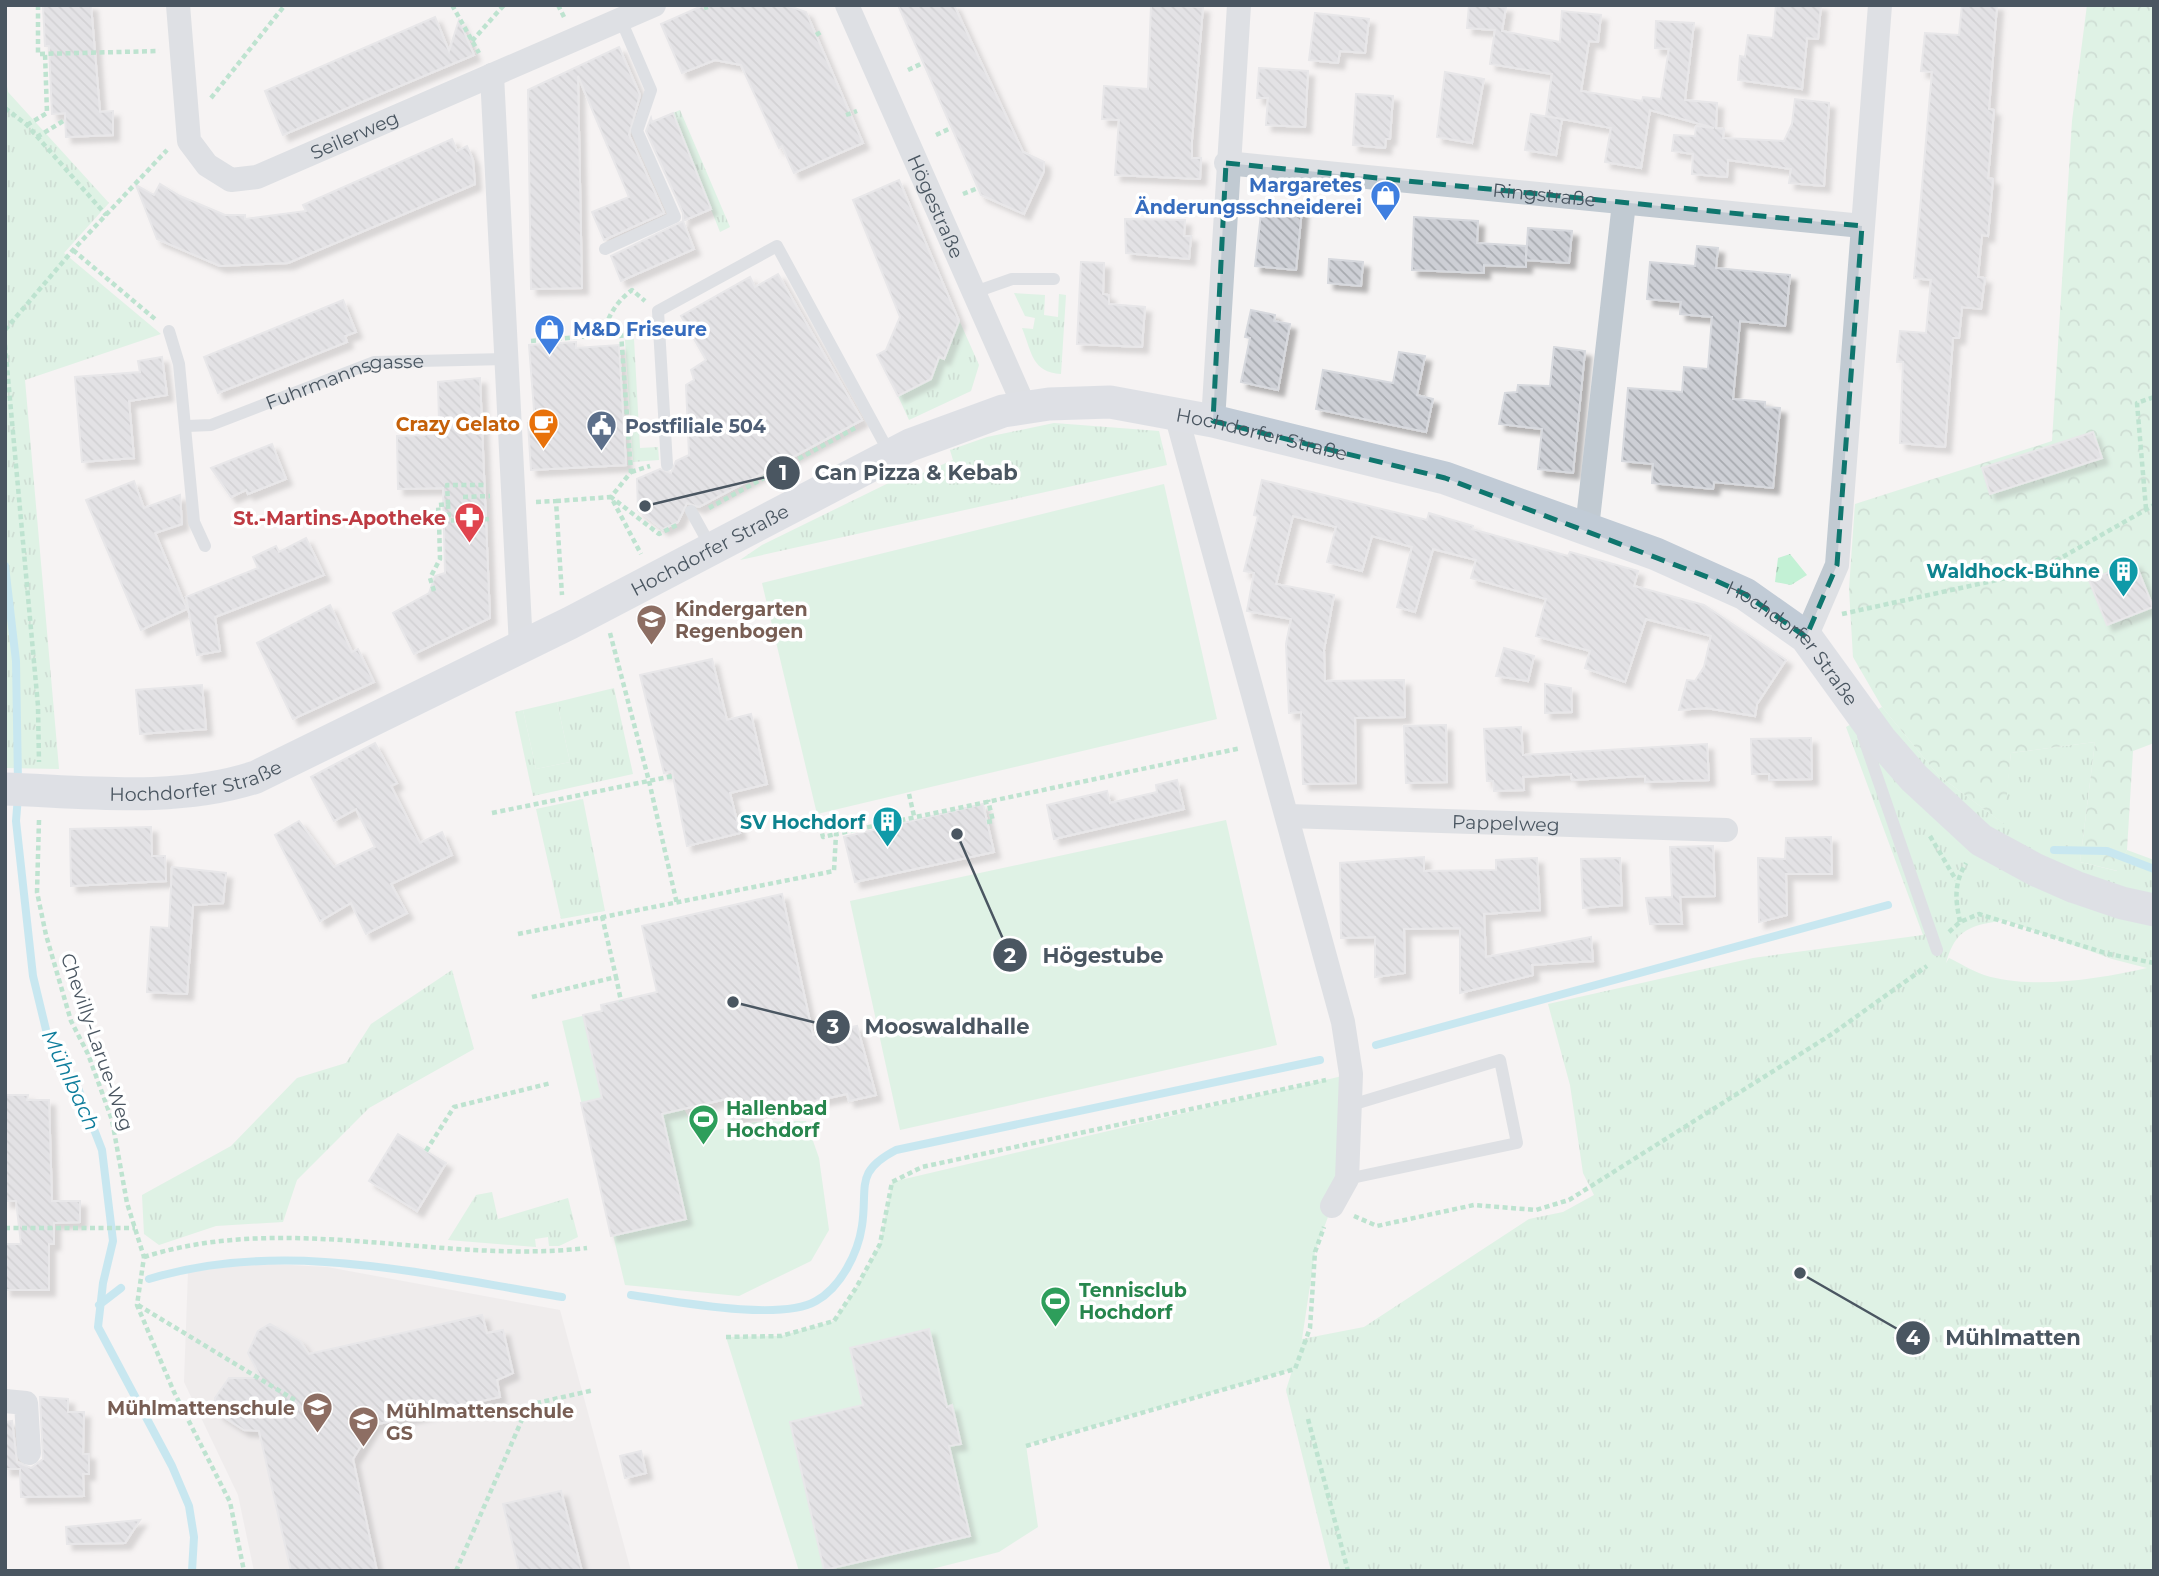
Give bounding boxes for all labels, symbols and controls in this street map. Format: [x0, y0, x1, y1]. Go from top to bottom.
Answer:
street label: Seilerweg [307, 106, 402, 164]
street label: Högestraße [903, 151, 969, 262]
place label: Margaretes Änderungsschneiderei [1134, 174, 1362, 219]
street label: Ringstraße [1492, 178, 1597, 211]
shop icon: Margaretes Änderungsschneiderei [1368, 179, 1402, 223]
shop icon: M&D Friseure [533, 312, 567, 356]
place label: M&D Friseure [573, 318, 707, 341]
street label: Fuhrmannsgasse [262, 349, 424, 414]
street label: Hochdorfer Straße [1174, 403, 1350, 465]
cafe icon: Crazy Gelato [526, 407, 560, 451]
public building icon: Postfiliale 504 [585, 409, 619, 453]
place label: Crazy Gelato [396, 413, 520, 436]
place label: Postfiliale 504 [625, 415, 766, 438]
callout: Can Pizza & Kebab [766, 452, 1032, 494]
text: 1 [779, 460, 787, 485]
text: Can Pizza & Kebab [814, 460, 1018, 485]
street label: Hochdorfer Straße [627, 499, 793, 601]
pharmacy icon: St.-Martins-Apotheke [452, 501, 486, 545]
place label: St.-Martins-Apotheke [233, 507, 446, 530]
building icon: Waldhock-Bühne [2106, 554, 2140, 598]
place label: Waldhock-Bühne [1926, 560, 2100, 583]
street label: Hochdorfer Straße [1723, 576, 1863, 710]
place label: Kindergarten Regenbogen [675, 598, 808, 643]
school or university icon: Kindergarten Regenbogen [635, 603, 669, 647]
street label: Hochdorfer Straße [109, 755, 285, 805]
building icon: SV Hochdorf [871, 805, 905, 849]
street label: Pappelweg [1452, 810, 1560, 836]
place label: SV Hochdorf [740, 811, 866, 834]
callout: Högestube [993, 934, 1177, 976]
text: 2 [1004, 943, 1016, 968]
text: Högestube [1042, 943, 1164, 968]
street label: Chevilly-Larue-Weg [56, 950, 138, 1134]
callout: Mooswaldhalle [816, 1006, 1044, 1048]
text: 3 [826, 1014, 839, 1039]
text: Mooswaldhalle [865, 1014, 1029, 1039]
water label: Mühlbach [37, 1026, 105, 1134]
place label: Hallenbad Hochdorf [726, 1097, 828, 1142]
sports icon: Hallenbad Hochdorf [686, 1102, 720, 1146]
place label: Tennisclub Hochdorf [1079, 1279, 1187, 1324]
sports icon: Tennisclub Hochdorf [1039, 1284, 1073, 1328]
callout: Mühlmatten [1896, 1317, 2095, 1359]
text: 4 [1906, 1325, 1921, 1350]
text: Mühlmatten [1945, 1325, 2081, 1350]
school or university icon: Mühlmattenschule [301, 1391, 335, 1435]
place label: Mühlmattenschule [107, 1397, 295, 1420]
place label: Mühlmattenschule GS [386, 1400, 574, 1445]
school or university icon: Mühlmattenschule GS [346, 1405, 380, 1449]

